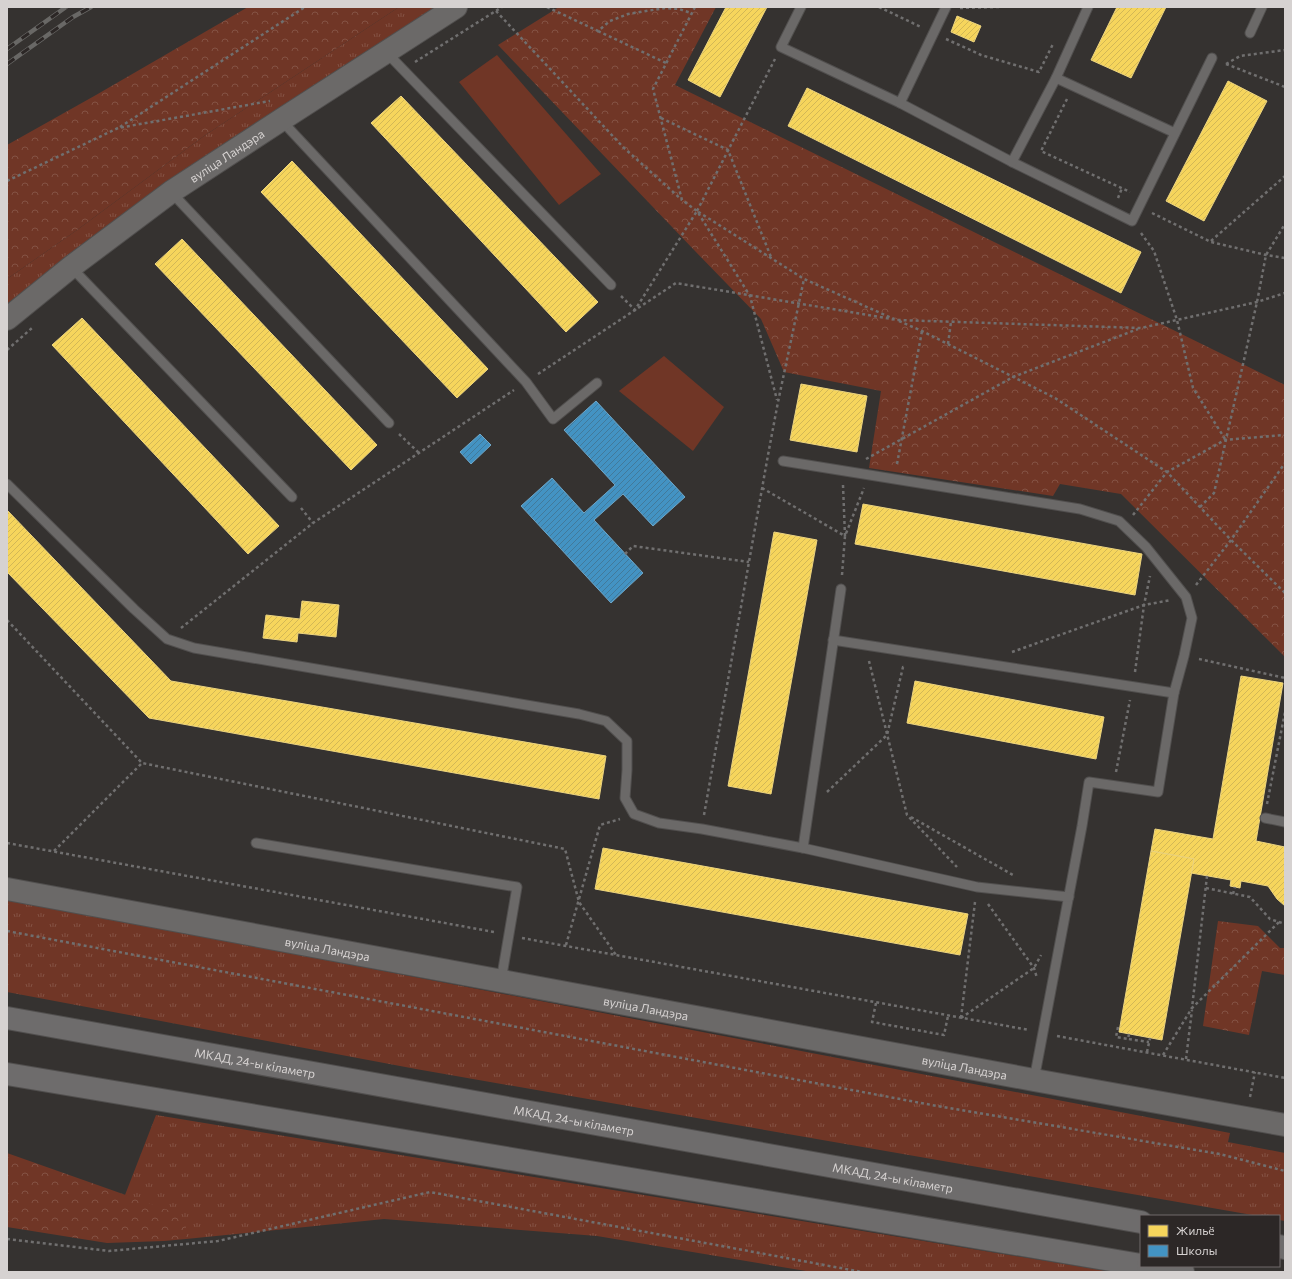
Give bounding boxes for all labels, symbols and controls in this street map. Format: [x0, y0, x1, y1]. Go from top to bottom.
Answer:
street label: вуліца Ландэра [187, 126, 267, 185]
street label: вуліца Ландэра [284, 934, 371, 963]
street label: вуліца Ландэра [602, 993, 690, 1023]
street label: МКАД, 24-ы кіламетр [194, 1045, 316, 1080]
street label: вуліца Ландэра [921, 1052, 1008, 1082]
street label: МКАД, 24-ы кіламетр [512, 1102, 635, 1138]
street label: МКАД, 24-ы кіламетр [831, 1160, 954, 1195]
legend [1140, 1215, 1280, 1267]
text: Жильё [1176, 1223, 1215, 1237]
text: Школы [1176, 1243, 1217, 1257]

